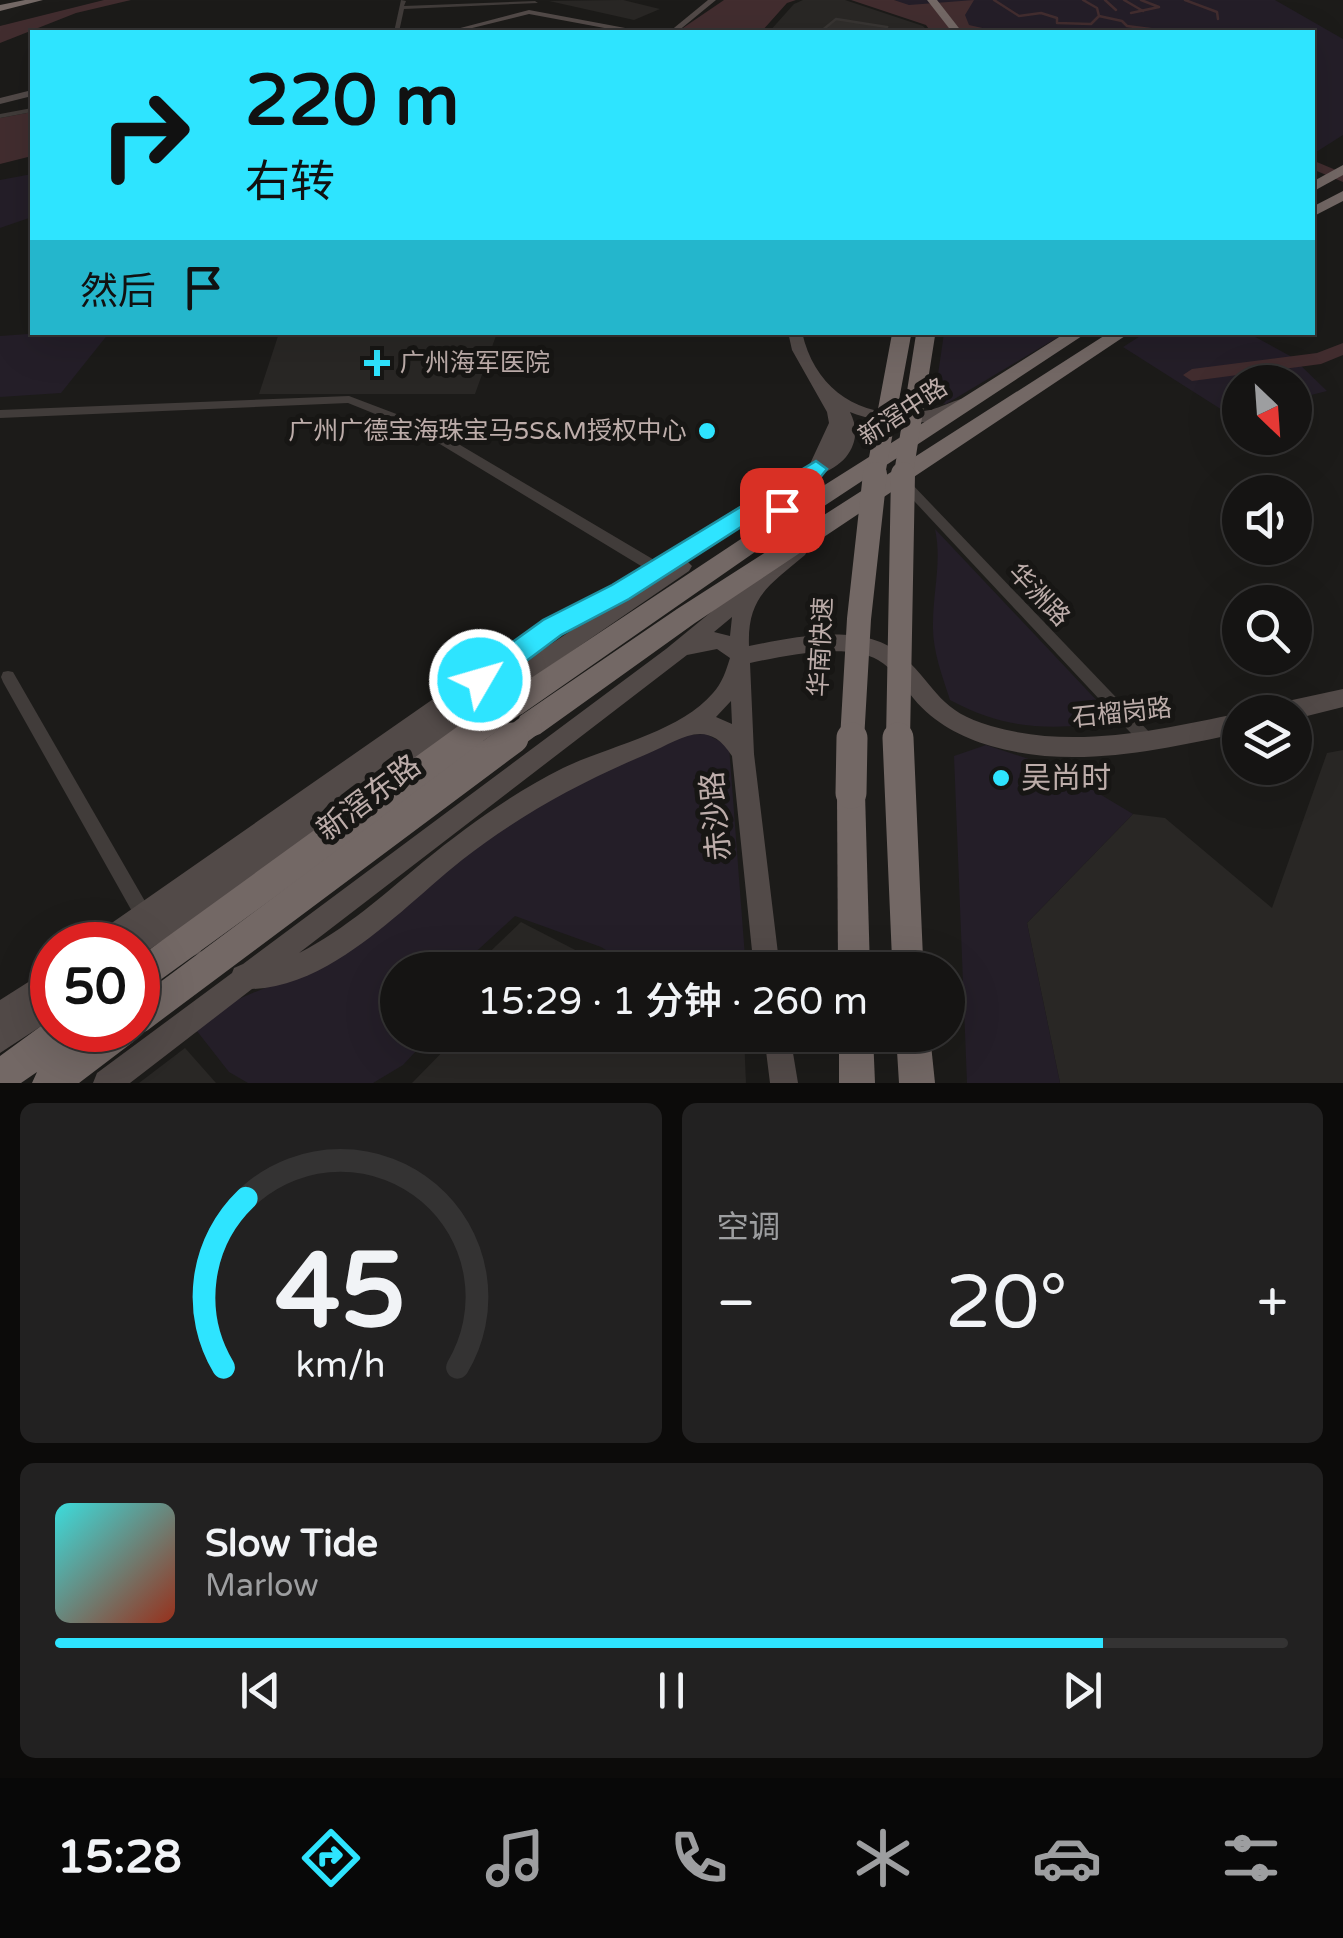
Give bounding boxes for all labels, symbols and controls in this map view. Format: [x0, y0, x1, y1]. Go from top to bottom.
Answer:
text: 220 m [245, 60, 459, 144]
icon: right [80, 70, 210, 200]
text: 右转 [245, 156, 335, 210]
icon: arrive [176, 260, 231, 315]
text: 然后 [80, 269, 156, 315]
place label: 广州海军医院 [400, 348, 550, 378]
marker: 广州海军医院 [364, 350, 390, 376]
north arrow [1222, 365, 1312, 455]
map controls [1222, 365, 1312, 785]
street label: 新滘中路 [853, 372, 953, 452]
place label: 广州广德宝海珠宝马5S&M授权中心 [288, 416, 687, 446]
marker: 广州广德宝海珠宝马5S&M授权中心 [696, 420, 718, 442]
pin [740, 468, 825, 553]
button: sound [1222, 475, 1312, 565]
icon: arrive [755, 483, 810, 538]
street label: 华洲路 [1002, 558, 1076, 632]
button: search [1222, 585, 1312, 675]
street label: 华南快速 [803, 596, 839, 698]
position arrow [428, 628, 532, 732]
street label: 石榴岗路 [1071, 693, 1173, 733]
button: layers [1222, 695, 1312, 785]
street label: 新滘东路 [310, 747, 428, 849]
place label: 吴尚时 [1021, 760, 1111, 797]
marker: 吴尚时 [990, 767, 1012, 789]
street label: 赤沙路 [694, 770, 738, 862]
speed limit sign: 50 [30, 922, 160, 1052]
text: 15:29 · 1 分钟 · 260 m [477, 979, 868, 1025]
text: 空调 [717, 1209, 781, 1247]
text: 45 [275, 1230, 406, 1355]
text: 20° [945, 1258, 1068, 1348]
text: − [717, 1271, 756, 1337]
text: + [1257, 1271, 1288, 1337]
text: km/h [296, 1344, 386, 1387]
text: Slow Tide [205, 1521, 378, 1567]
text: Marlow [205, 1567, 319, 1605]
icon: previous [233, 1663, 288, 1718]
icon: pause [644, 1663, 699, 1718]
icon: next [1055, 1663, 1110, 1718]
icon: directions [296, 1823, 366, 1893]
icon: music [480, 1823, 550, 1893]
icon: phone [664, 1823, 734, 1893]
icon: climate [848, 1823, 918, 1893]
icon: car [1032, 1823, 1102, 1893]
icon: filters [1216, 1823, 1286, 1893]
text: 15:28 [57, 1831, 182, 1885]

